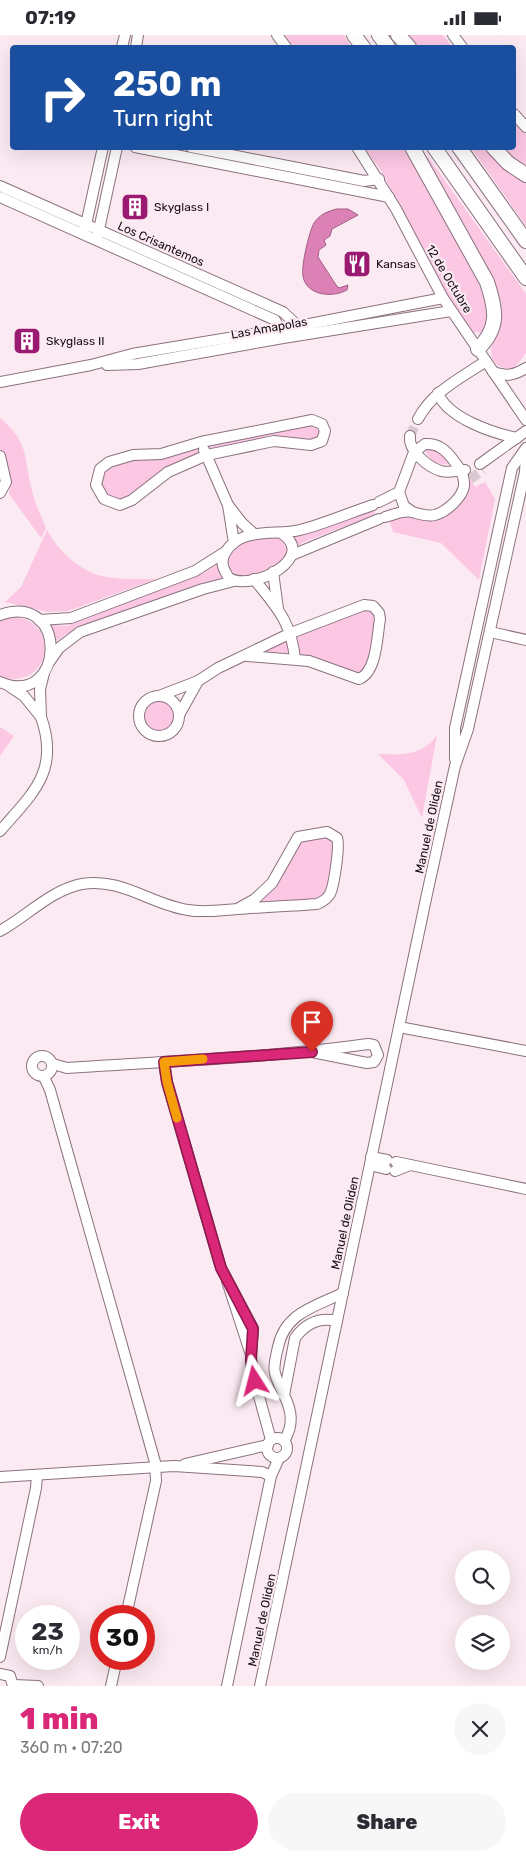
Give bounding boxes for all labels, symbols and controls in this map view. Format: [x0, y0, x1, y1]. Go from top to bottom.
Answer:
text: 07:19 [25, 6, 76, 29]
text: 250 m [113, 63, 222, 105]
icon: right [30, 65, 95, 130]
text: Turn right [113, 105, 213, 132]
building icon: Skyglass I [120, 192, 150, 222]
place label: Skyglass I [154, 200, 209, 214]
street label: Los Crisantemos [116, 219, 206, 269]
street label: 12 de Octubre [423, 242, 475, 316]
restaurant icon: Kansas [342, 249, 372, 279]
place label: Kansas [376, 257, 416, 271]
street label: Las Amapolas [230, 314, 308, 342]
building icon: Skyglass II [12, 326, 42, 356]
place label: Skyglass II [46, 334, 105, 348]
street label: Manuel de Oliden [412, 779, 446, 875]
pin [291, 1001, 333, 1052]
icon: arrive [298, 1008, 326, 1036]
street label: Manuel de Oliden [328, 1175, 362, 1271]
position arrow [228, 1354, 280, 1406]
map controls [455, 1550, 510, 1670]
button: search [455, 1550, 510, 1605]
street label: Manuel de Oliden [245, 1572, 279, 1668]
speed limit sign: 30 [90, 1605, 155, 1670]
button: layers [455, 1615, 510, 1670]
text: 23 [31, 1617, 64, 1646]
text: km/h [33, 1643, 62, 1657]
text: 1 min [20, 1701, 98, 1737]
button: close [454, 1703, 506, 1755]
text: 360 m · 07:20 [20, 1738, 123, 1757]
button: Exit [20, 1793, 258, 1851]
button: Share [268, 1793, 506, 1851]

